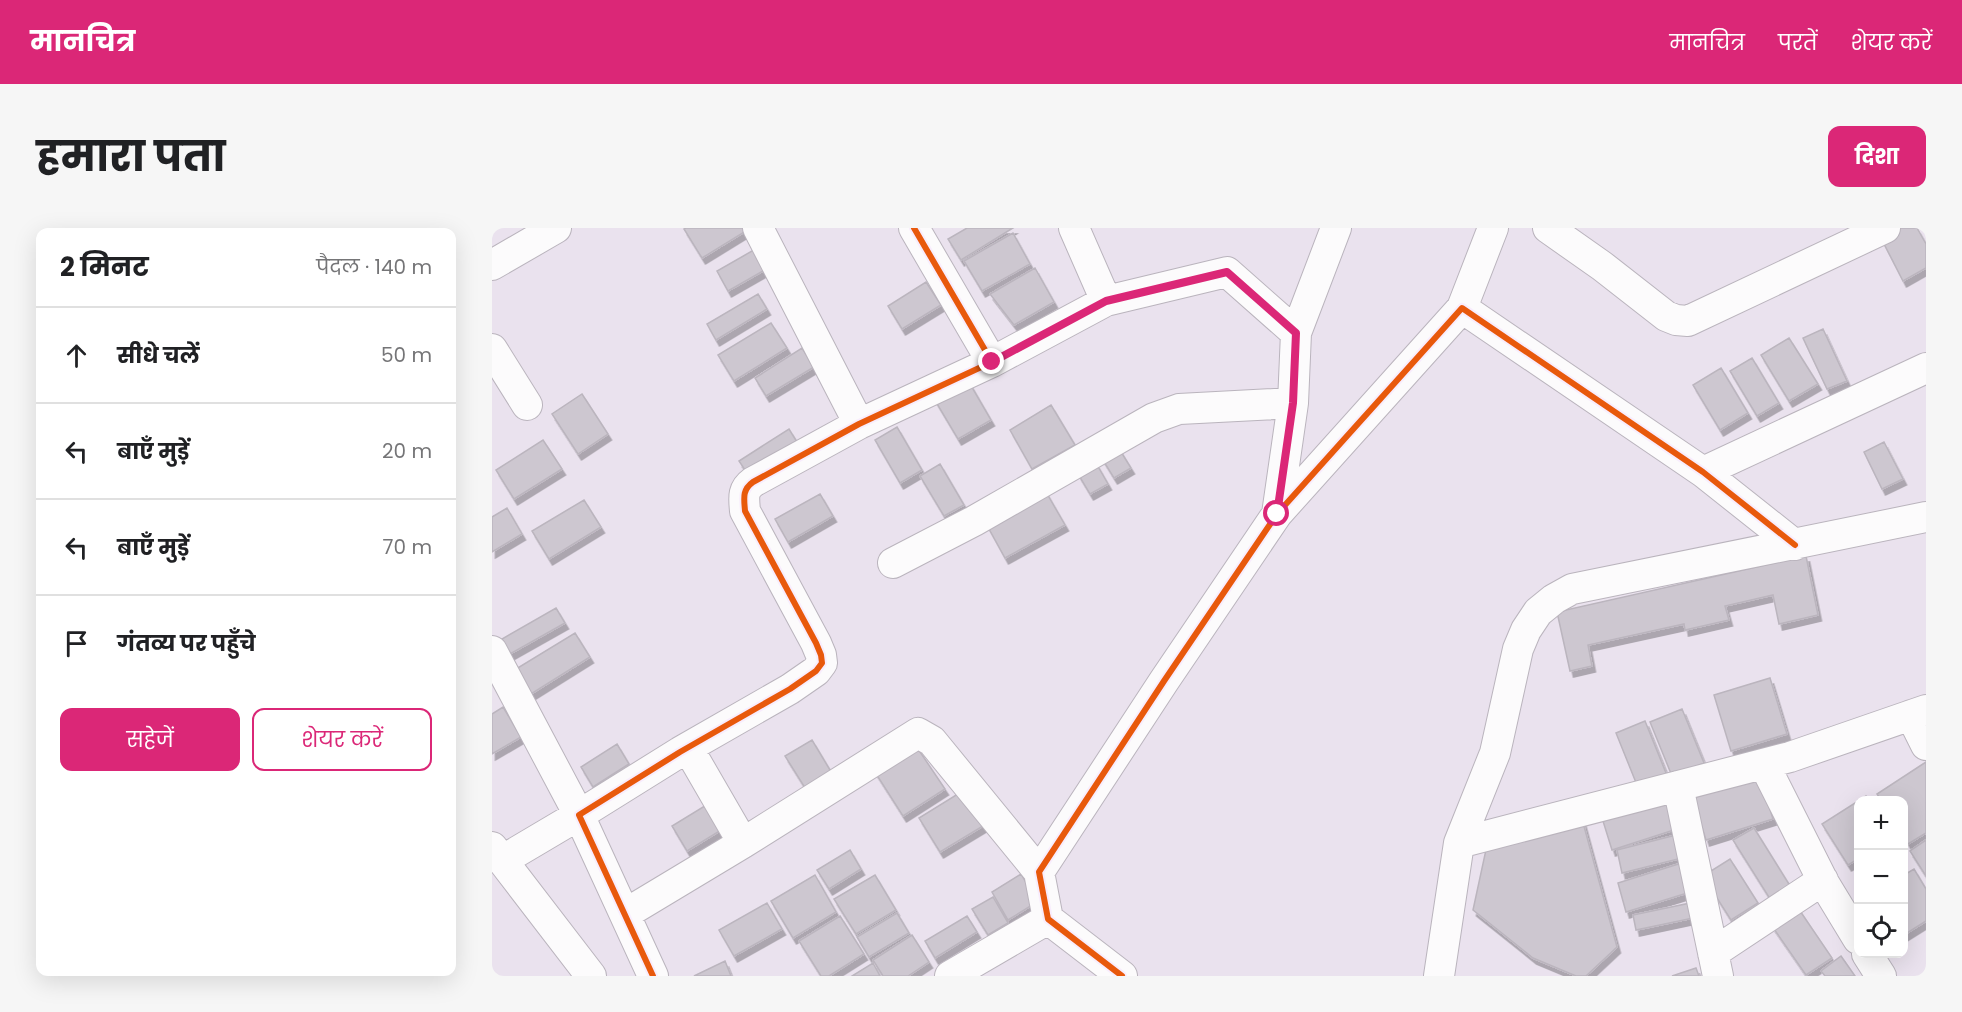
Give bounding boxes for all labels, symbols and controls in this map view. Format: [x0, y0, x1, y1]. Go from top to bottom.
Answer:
text: मानचित्र [30, 22, 135, 61]
text: मानचित्र [1669, 28, 1745, 57]
text: परतें [1778, 28, 1817, 57]
text: शेयर करें [1850, 28, 1932, 57]
button: दिशा [1828, 126, 1926, 187]
text: हमारा पता [36, 127, 226, 186]
text: 2 मिनट [60, 249, 149, 285]
text: पैदल · 140 m [316, 253, 432, 281]
icon: ahead [60, 339, 93, 372]
text: सीधे चलें [117, 340, 200, 371]
text: 50 m [381, 341, 432, 369]
route end [978, 348, 1004, 374]
icon: left [60, 435, 93, 468]
text: बाएँ मुड़ें [117, 436, 189, 467]
text: 20 m [382, 437, 432, 465]
route start [1263, 500, 1289, 526]
icon: left [60, 531, 93, 564]
text: बाएँ मुड़ें [117, 532, 189, 563]
text: 70 m [383, 533, 432, 561]
icon: arrive [60, 627, 93, 660]
text: गंतव्य पर पहुँचे [117, 628, 256, 659]
button: सहेजें [60, 708, 240, 771]
button: शेयर करें [252, 708, 432, 771]
map controls [1854, 796, 1908, 958]
button: + [1854, 796, 1908, 850]
button: − [1854, 850, 1908, 904]
button: locate [1854, 904, 1908, 958]

